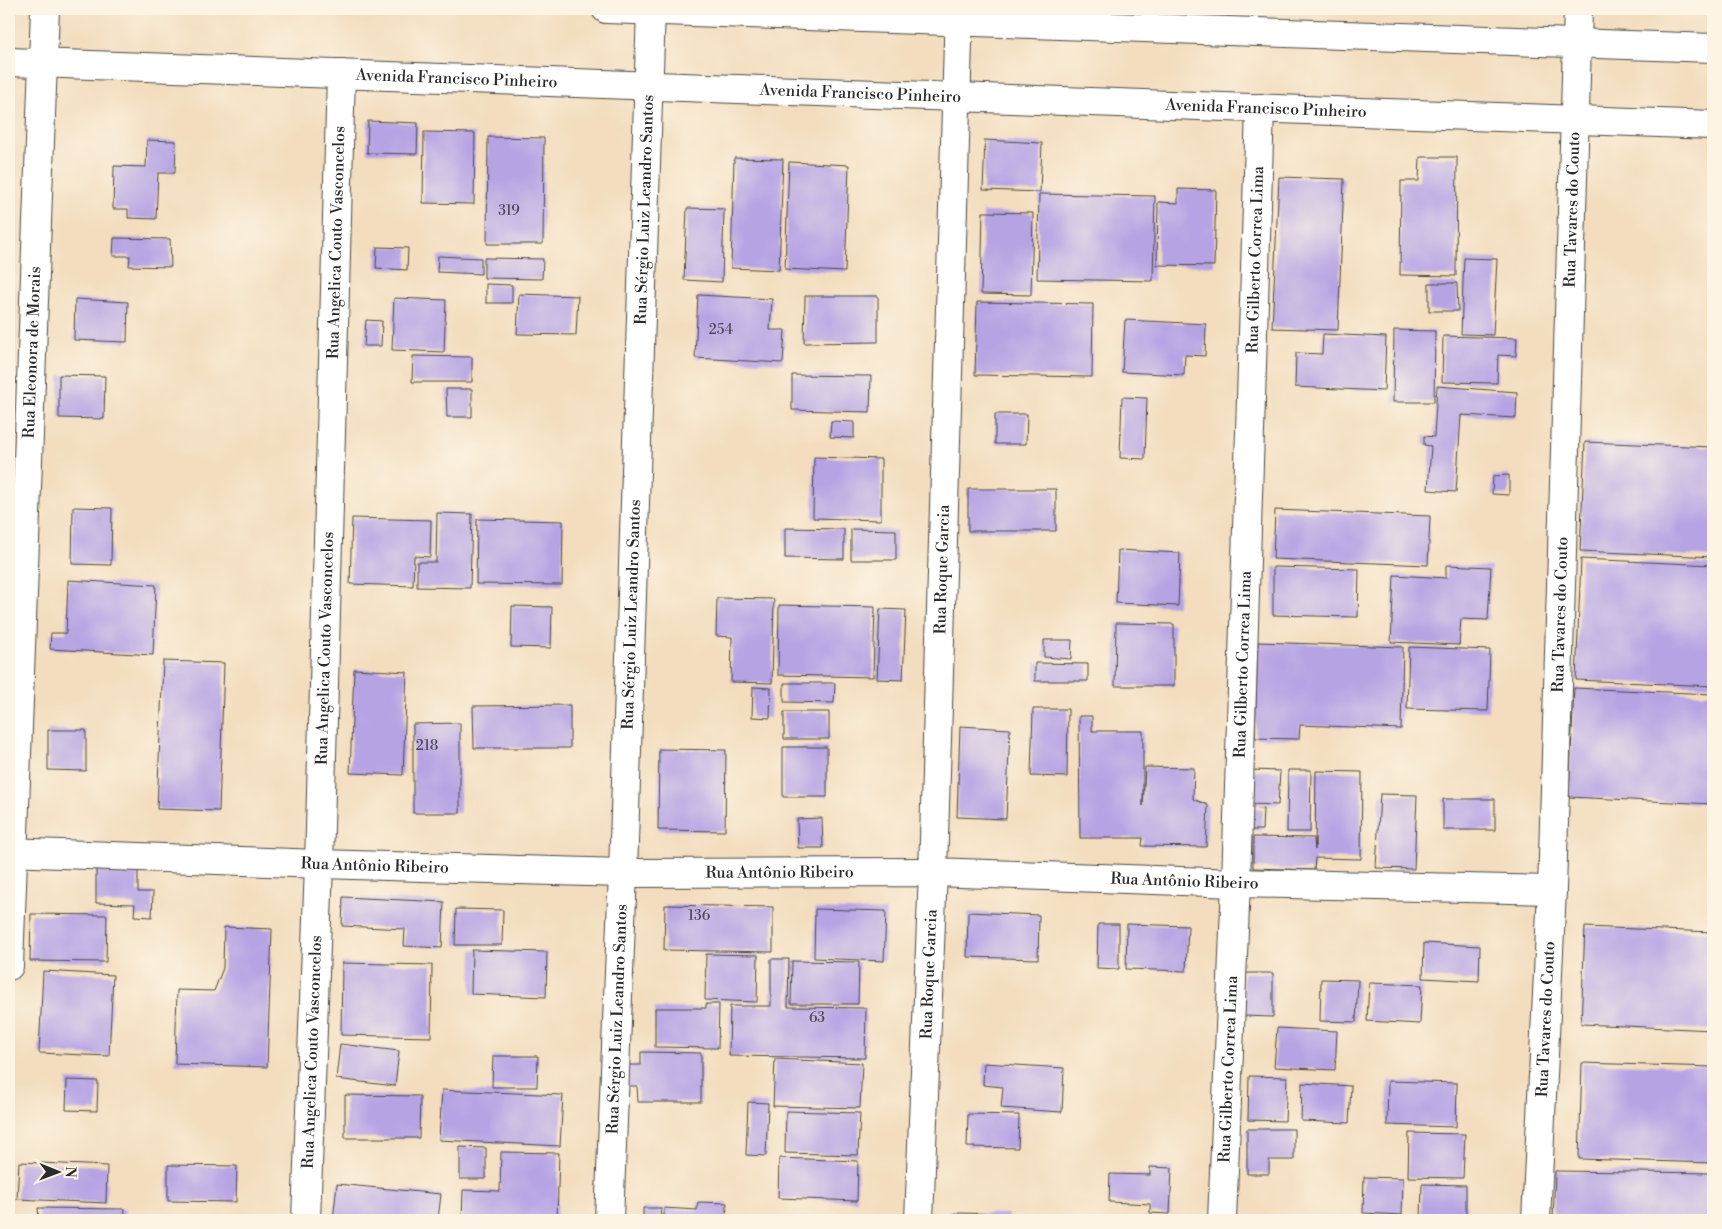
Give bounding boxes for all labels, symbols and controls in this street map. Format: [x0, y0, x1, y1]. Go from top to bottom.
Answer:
street label: Avenida Francisco Pinheiro [355, 65, 558, 92]
street label: Avenida Francisco Pinheiro [758, 80, 961, 107]
street label: Rua Sérgio Luiz Leandro Santos [631, 94, 658, 325]
street label: Avenida Francisco Pinheiro [1164, 95, 1367, 122]
street label: Rua Angelica Couto Vasconcelos [323, 125, 350, 360]
street label: Rua Tavares do Couto [1560, 131, 1584, 288]
street label: Rua Gilberto Correa Lima [1242, 165, 1268, 354]
house number: 319 [498, 202, 520, 220]
street label: Rua Eleonora de Morais [19, 266, 45, 439]
house number: 254 [709, 321, 733, 339]
street label: Rua Sérgio Luiz Leandro Santos [618, 499, 645, 730]
street label: Rua Roque Garcia [930, 503, 954, 635]
street label: Rua Angelica Couto Vasconcelos [312, 531, 338, 765]
street label: Rua Tavares do Couto [1548, 536, 1572, 693]
street label: Rua Gilberto Correa Lima [1230, 570, 1256, 758]
house number: 218 [416, 737, 438, 755]
street label: Rua Antônio Ribeiro [300, 853, 449, 878]
street label: Rua Antônio Ribeiro [705, 862, 854, 883]
street label: Rua Antônio Ribeiro [1110, 868, 1259, 893]
street label: Rua Sérgio Luiz Leandro Santos [602, 904, 632, 1135]
house number: 136 [688, 907, 711, 925]
street label: Rua Roque Garcia [916, 908, 942, 1040]
street label: Rua Angelica Couto Vasconcelos [298, 935, 326, 1169]
street label: Rua Tavares do Couto [1532, 941, 1560, 1098]
street label: Rua Gilberto Correa Lima [1214, 974, 1242, 1163]
house number: 63 [809, 1009, 825, 1027]
north arrow [32, 1146, 82, 1196]
text: N [61, 1167, 79, 1178]

